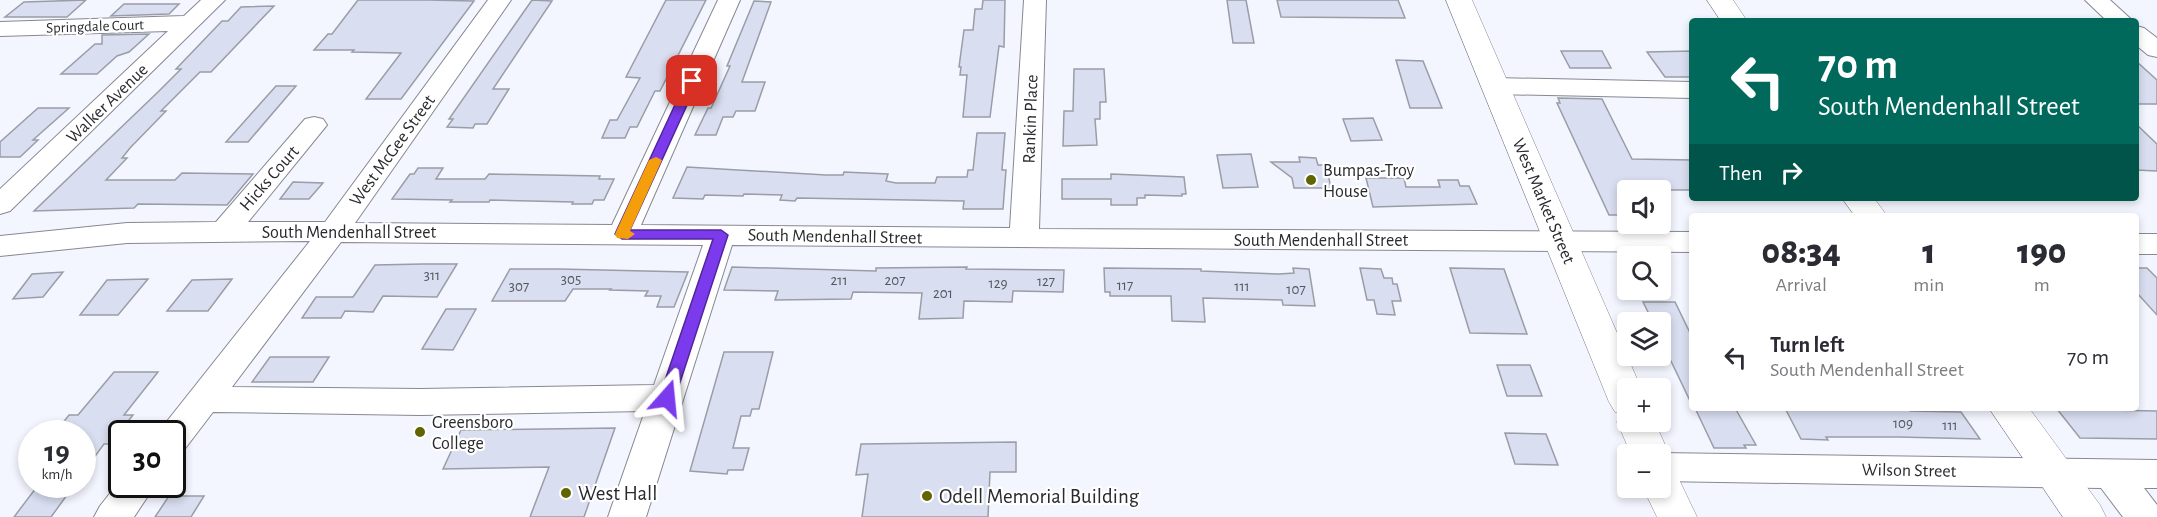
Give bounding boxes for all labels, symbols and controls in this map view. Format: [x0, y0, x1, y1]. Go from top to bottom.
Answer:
street label: Springdale Court [46, 17, 144, 36]
icon: left [1719, 42, 1797, 120]
text: 70 m [1818, 44, 1898, 86]
pin [666, 55, 717, 106]
street label: Walker Avenue [64, 61, 152, 147]
icon: arrive [675, 64, 708, 97]
street label: Rankin Place [1020, 74, 1042, 164]
street label: West McGee Street [347, 92, 439, 209]
text: South Mendenhall Street [1818, 93, 2080, 120]
street label: West Market Street [1509, 136, 1578, 267]
street label: Hicks Court [237, 142, 303, 215]
icon: right [1775, 156, 1808, 189]
place label: Bumpas-Troy House [1323, 162, 1415, 201]
text: Then [1719, 162, 1763, 184]
marker: Bumpas-Troy House [1304, 173, 1318, 187]
map controls [1617, 180, 1671, 498]
button: sound [1617, 180, 1671, 234]
street label: South Mendenhall Street [262, 224, 436, 242]
street label: South Mendenhall Street [748, 226, 923, 248]
street label: South Mendenhall Street [1234, 232, 1408, 250]
text: 08:34 [1762, 234, 1841, 270]
text: 1 [1922, 234, 1935, 270]
text: 190 [2017, 234, 2066, 270]
button: search [1617, 246, 1671, 300]
house number: 311 [424, 268, 440, 283]
house number: 305 [561, 272, 581, 287]
house number: 211 [830, 273, 848, 288]
house number: 207 [884, 273, 906, 288]
house number: 127 [1037, 274, 1055, 289]
text: Arrival [1775, 275, 1827, 295]
text: min [1913, 275, 1944, 295]
text: m [2034, 275, 2050, 295]
house number: 129 [988, 276, 1008, 291]
house number: 117 [1117, 278, 1133, 293]
house number: 307 [509, 279, 529, 294]
house number: 111 [1234, 279, 1250, 294]
house number: 107 [1286, 282, 1306, 297]
house number: 201 [933, 286, 953, 301]
button: layers [1617, 312, 1671, 366]
text: Turn left [1770, 334, 1844, 356]
icon: left [1719, 341, 1752, 374]
text: 70 m [2067, 346, 2109, 368]
text: South Mendenhall Street [1770, 360, 1964, 380]
position arrow [635, 366, 699, 430]
button: + [1617, 378, 1671, 432]
place label: Greensboro College [432, 414, 513, 453]
house number: 109 [1893, 416, 1913, 431]
house number: 111 [1942, 418, 1958, 433]
speed limit sign: 30 [108, 420, 186, 498]
marker: Greensboro College [413, 425, 427, 439]
text: 19 [44, 437, 70, 467]
button: − [1617, 444, 1671, 498]
street label: Wilson Street [1861, 461, 1957, 481]
text: km/h [42, 467, 72, 482]
place label: West Hall [578, 483, 657, 504]
marker: West Hall [559, 486, 573, 500]
place label: Odell Memorial Building [939, 486, 1140, 507]
marker: Odell Memorial Building [920, 489, 934, 503]

